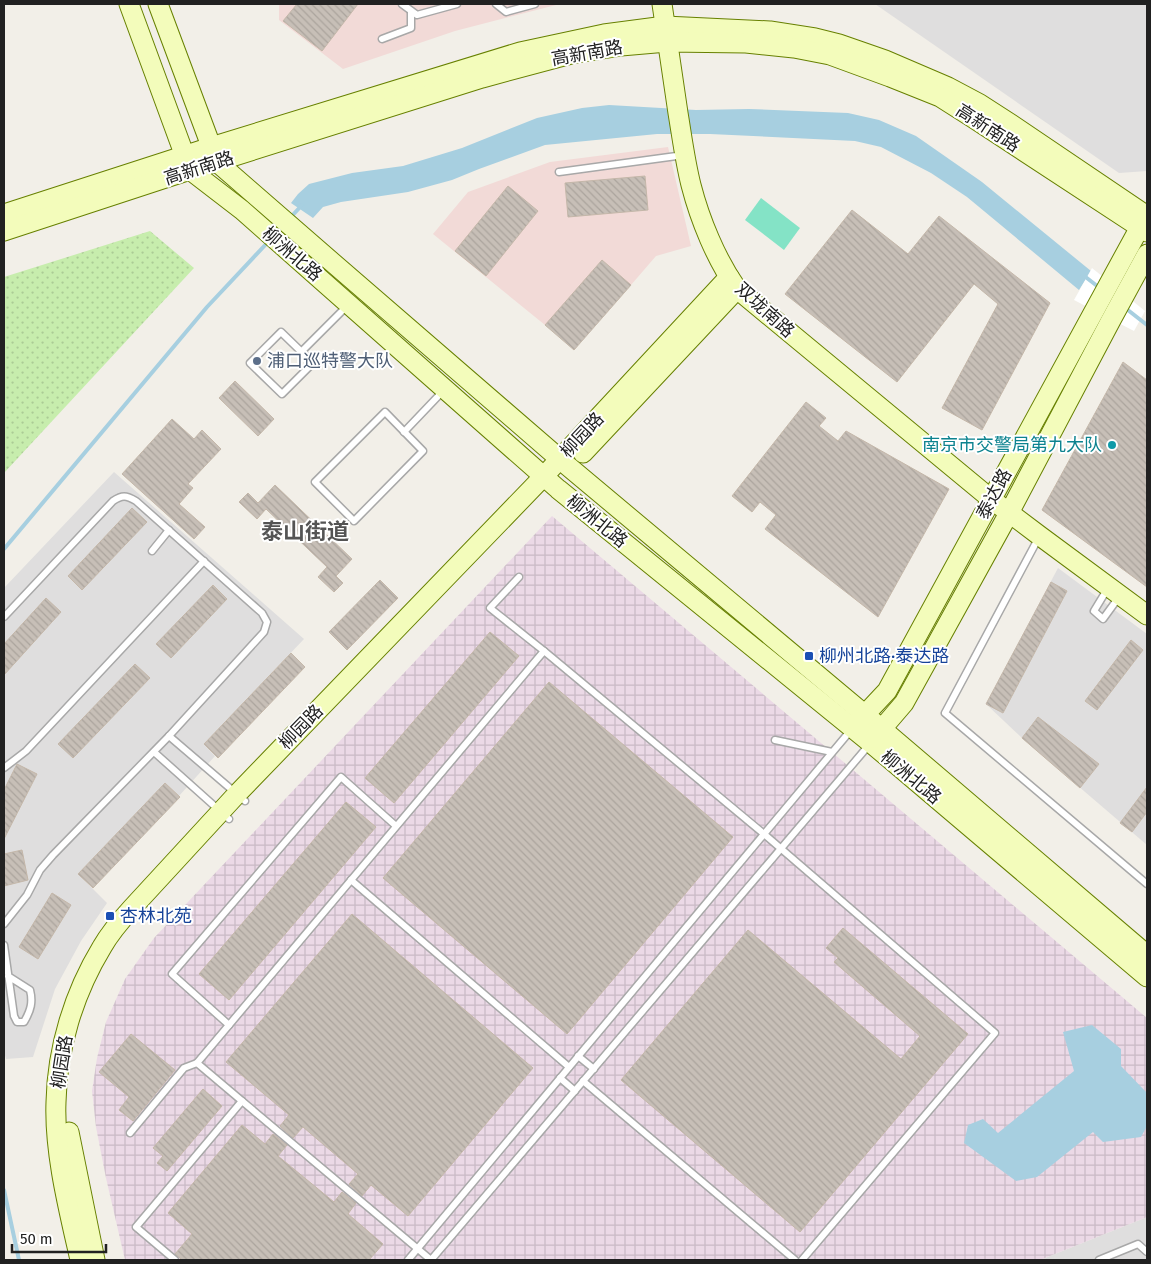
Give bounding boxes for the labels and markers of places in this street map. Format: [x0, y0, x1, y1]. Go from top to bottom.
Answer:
place label: 浦口巡特警大队 [267, 350, 393, 372]
marker: 浦口巡特警大队 [251, 355, 263, 367]
place label: 南京市交警局第九大队 [922, 434, 1102, 456]
marker: 南京市交警局第九大队 [1106, 439, 1118, 451]
place label: 柳州北路·泰达路 [819, 645, 949, 667]
marker: 柳州北路·泰达路 [803, 650, 815, 662]
place label: 杏林北苑 [120, 905, 192, 927]
marker: 杏林北苑 [104, 910, 116, 922]

